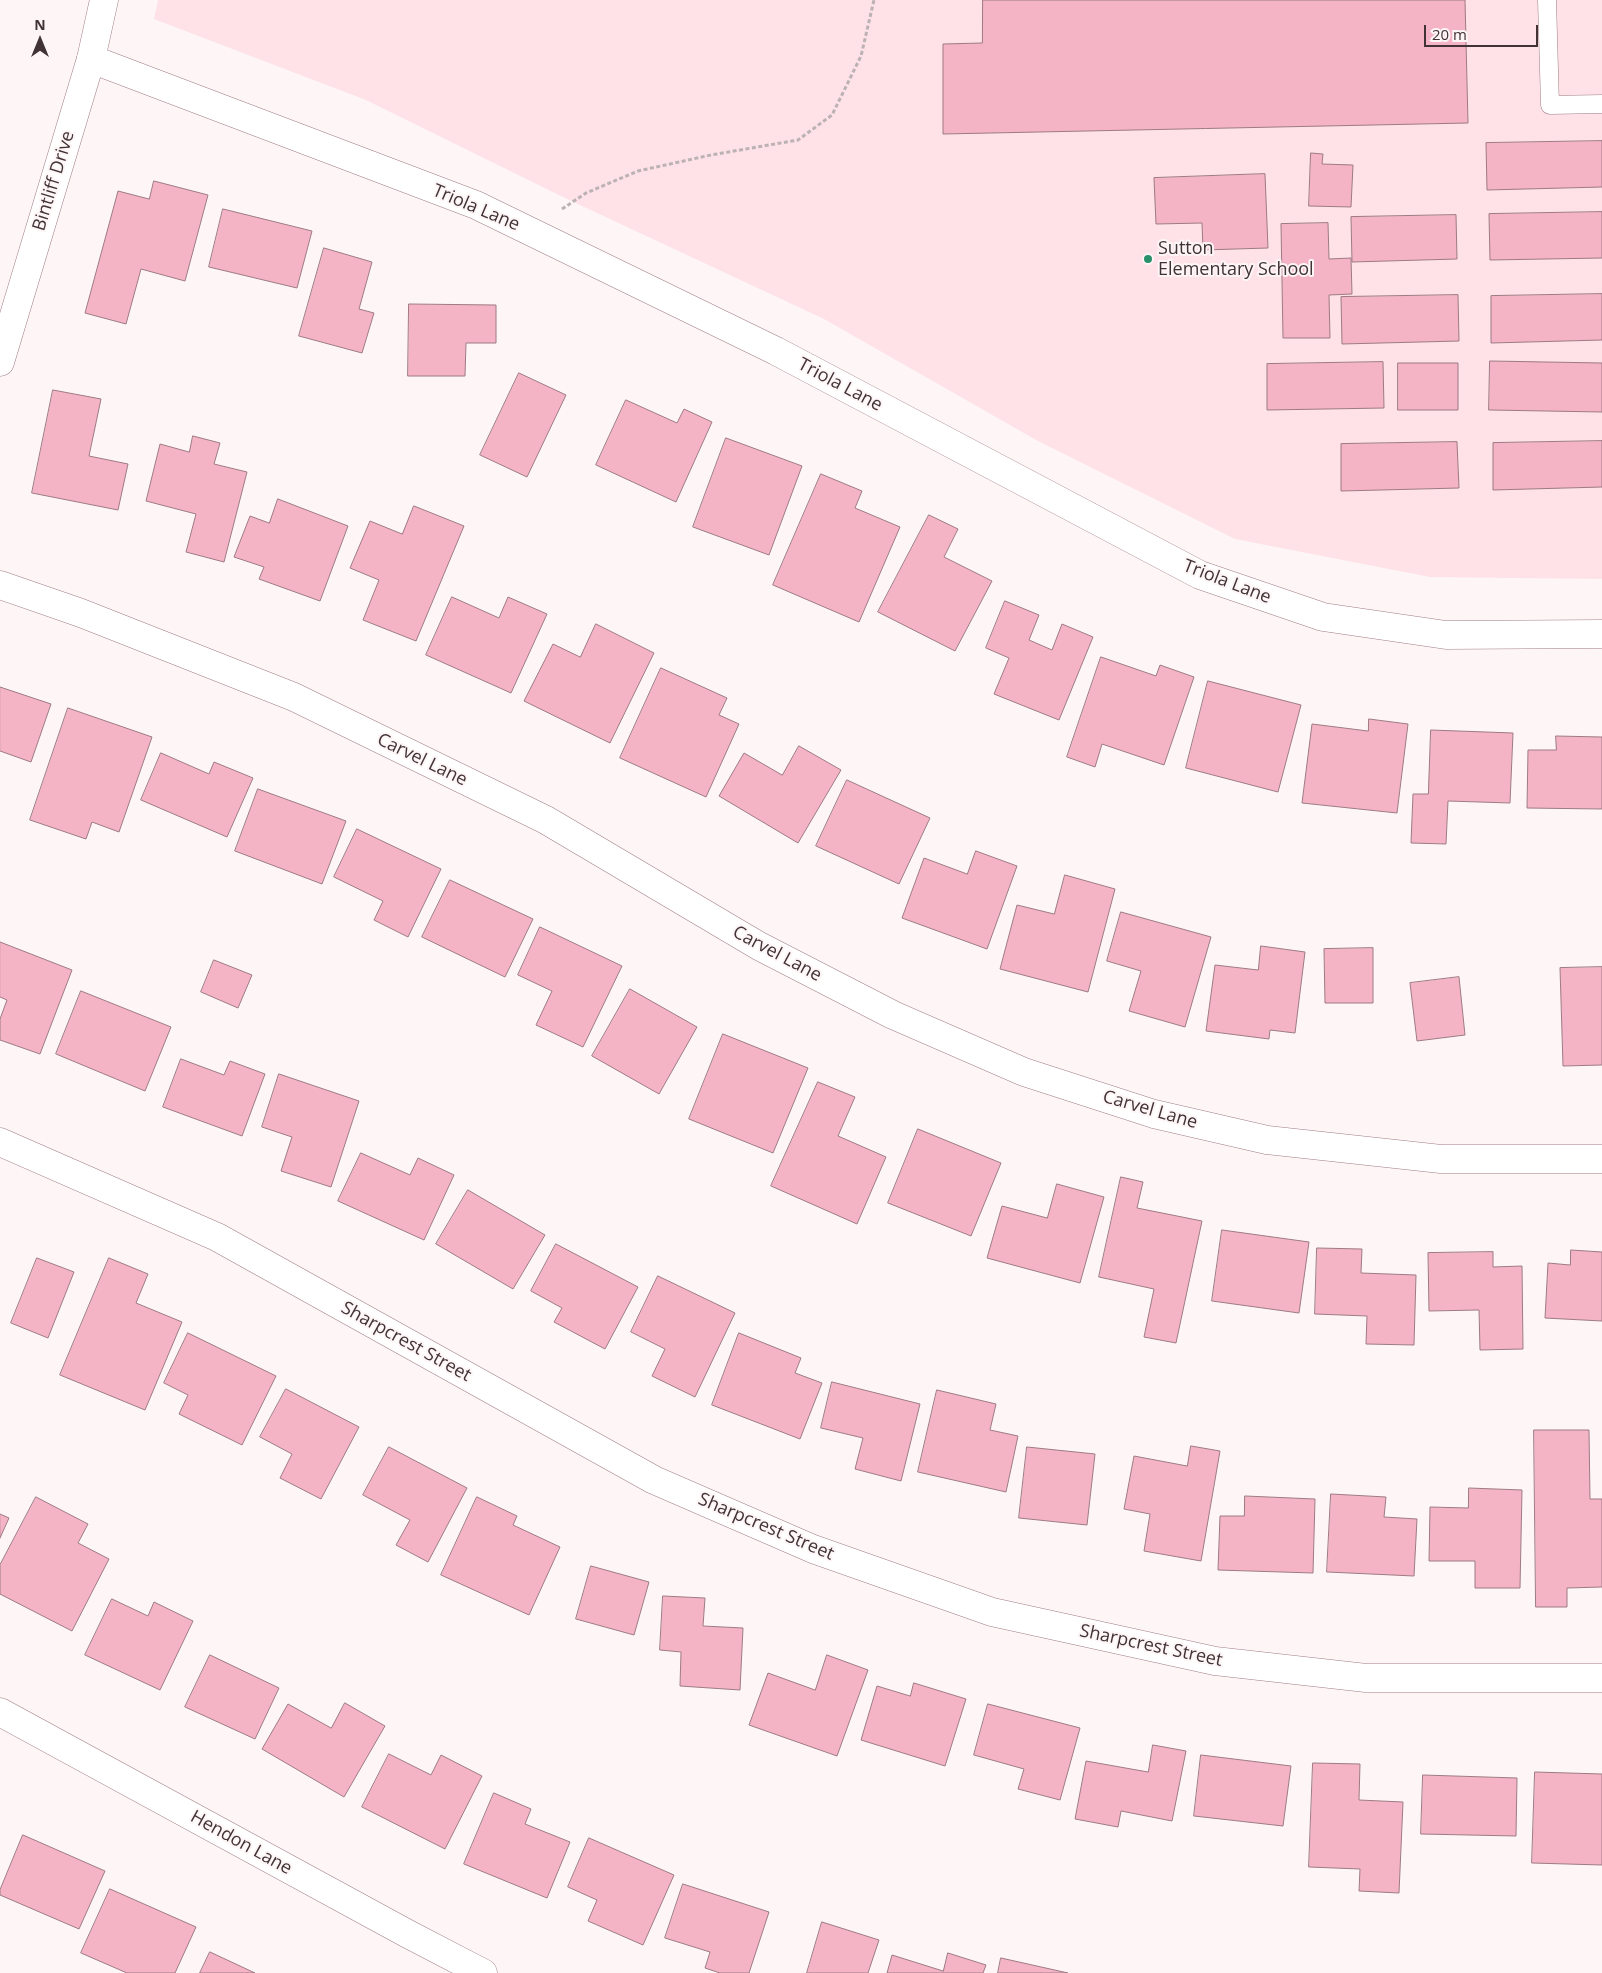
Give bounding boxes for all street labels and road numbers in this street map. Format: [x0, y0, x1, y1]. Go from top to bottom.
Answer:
street label: Bintliff Drive [29, 128, 79, 234]
street label: Triola Lane [429, 180, 523, 236]
street label: Triola Lane [794, 354, 886, 416]
street label: Triola Lane [1180, 555, 1274, 609]
street label: Carvel Lane [373, 729, 471, 791]
street label: Carvel Lane [729, 922, 825, 986]
street label: Carvel Lane [1100, 1086, 1200, 1134]
street label: Sharpcrest Street [337, 1297, 475, 1387]
street label: Sharpcrest Street [695, 1489, 837, 1565]
street label: Sharpcrest Street [1078, 1620, 1224, 1672]
street label: Hendon Lane [187, 1806, 295, 1880]

